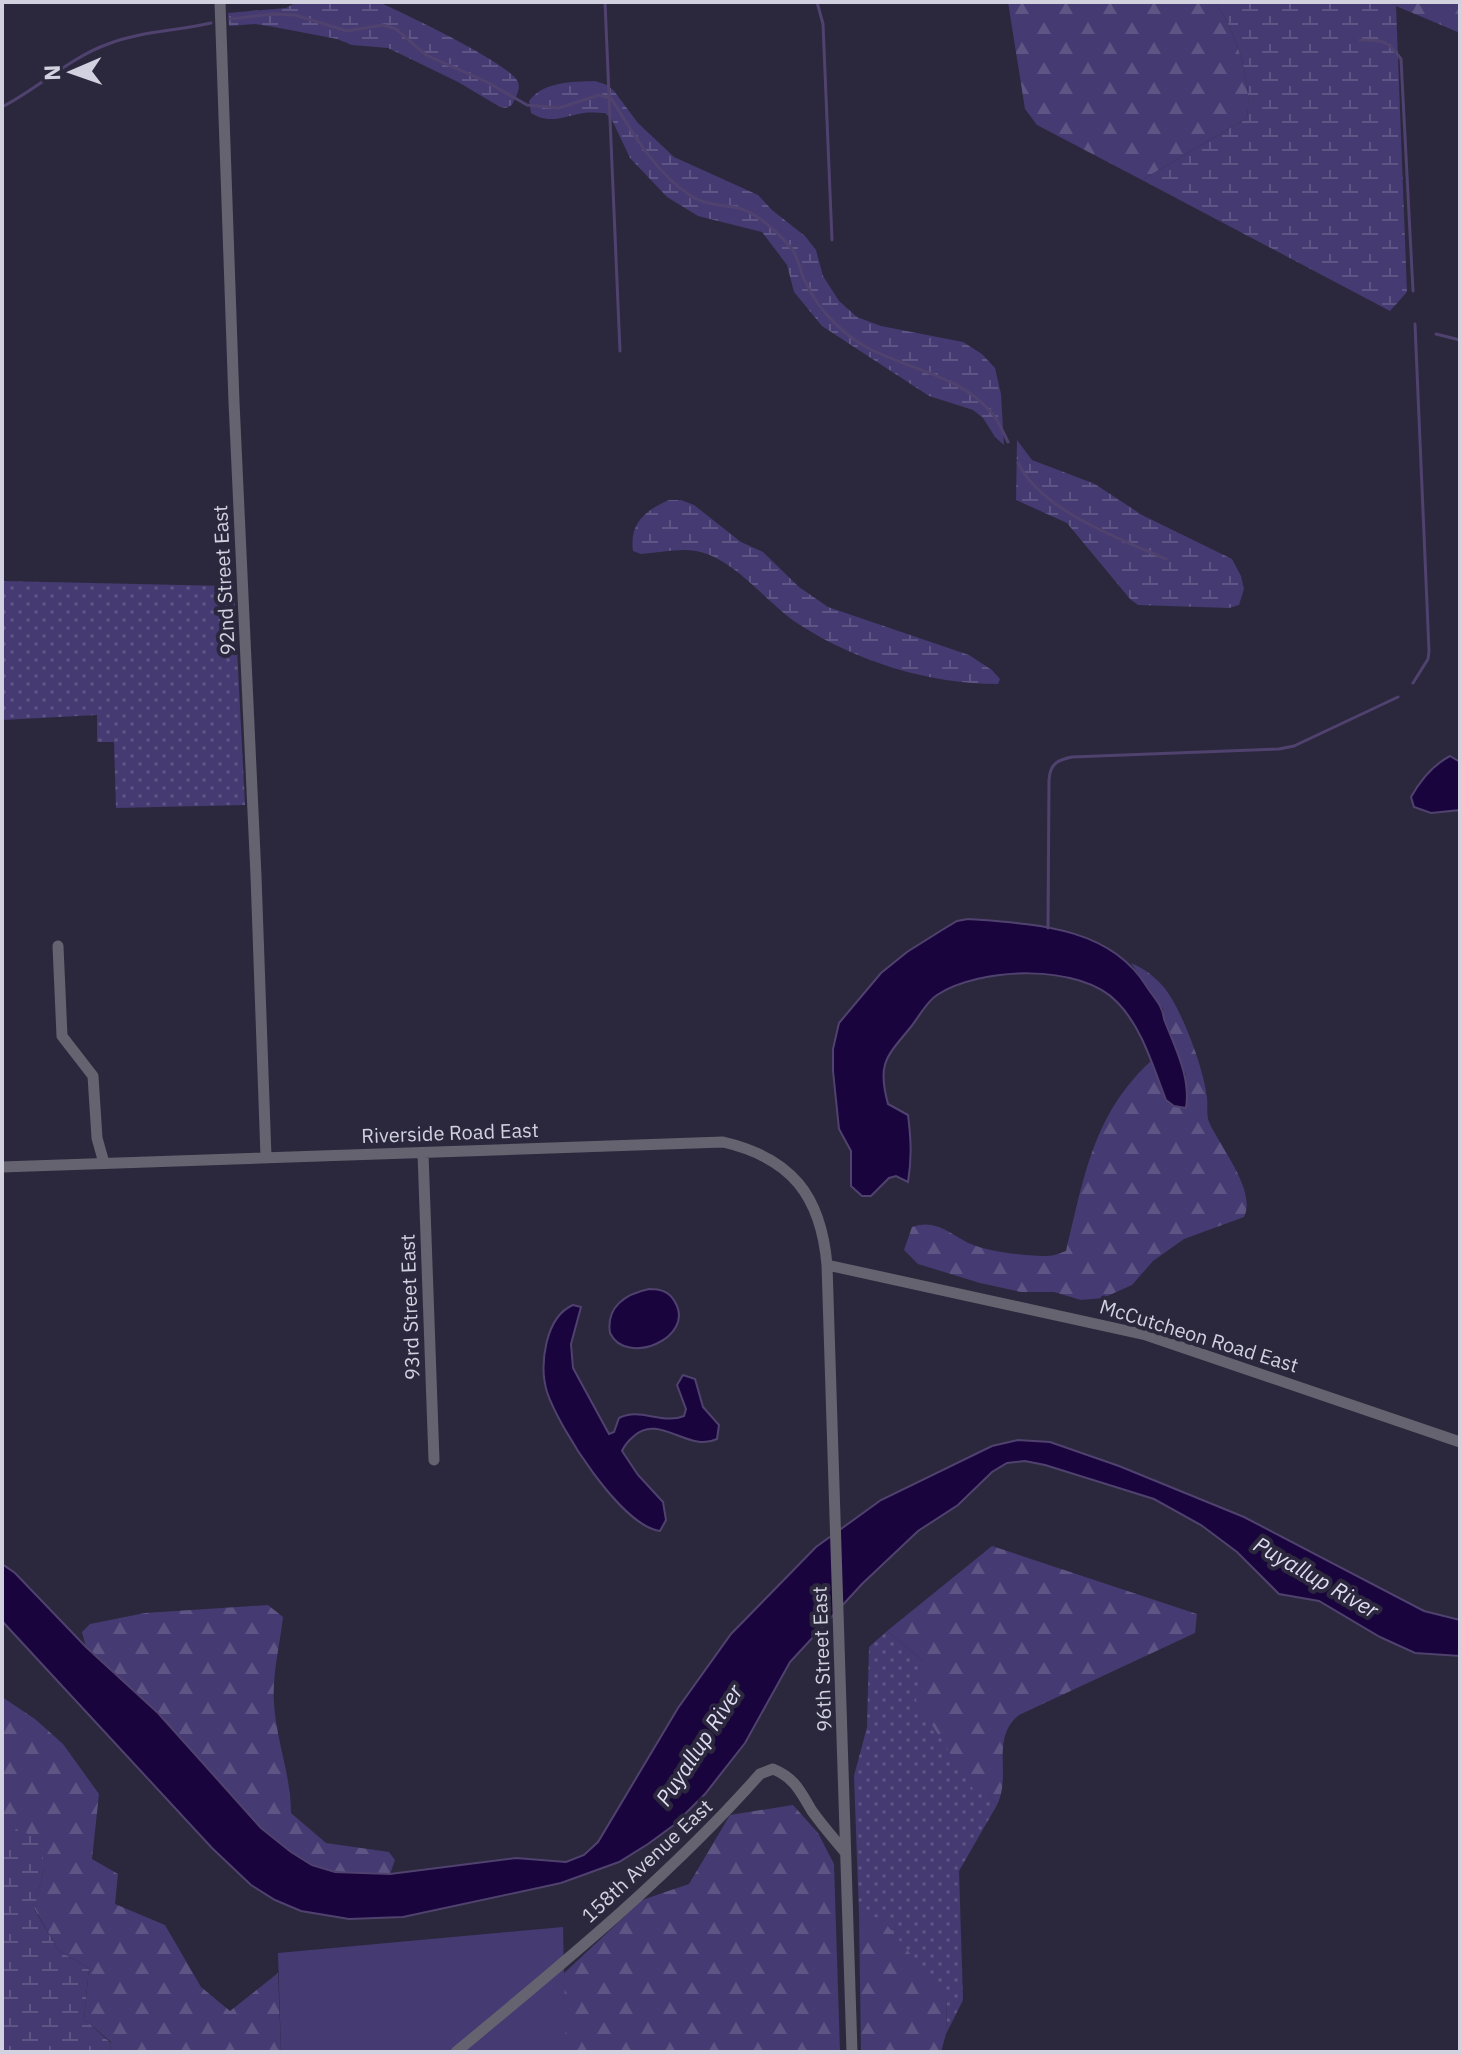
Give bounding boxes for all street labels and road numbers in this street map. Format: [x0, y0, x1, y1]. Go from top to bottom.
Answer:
street label: 92nd Street East [206, 504, 241, 656]
street label: Riverside Road East [361, 1116, 539, 1149]
street label: 93rd Street East [393, 1234, 426, 1380]
street label: McCutcheon Road East [1097, 1292, 1302, 1379]
street label: 96th Street East [805, 1586, 838, 1732]
street label: 158th Avenue East [575, 1793, 718, 1928]

